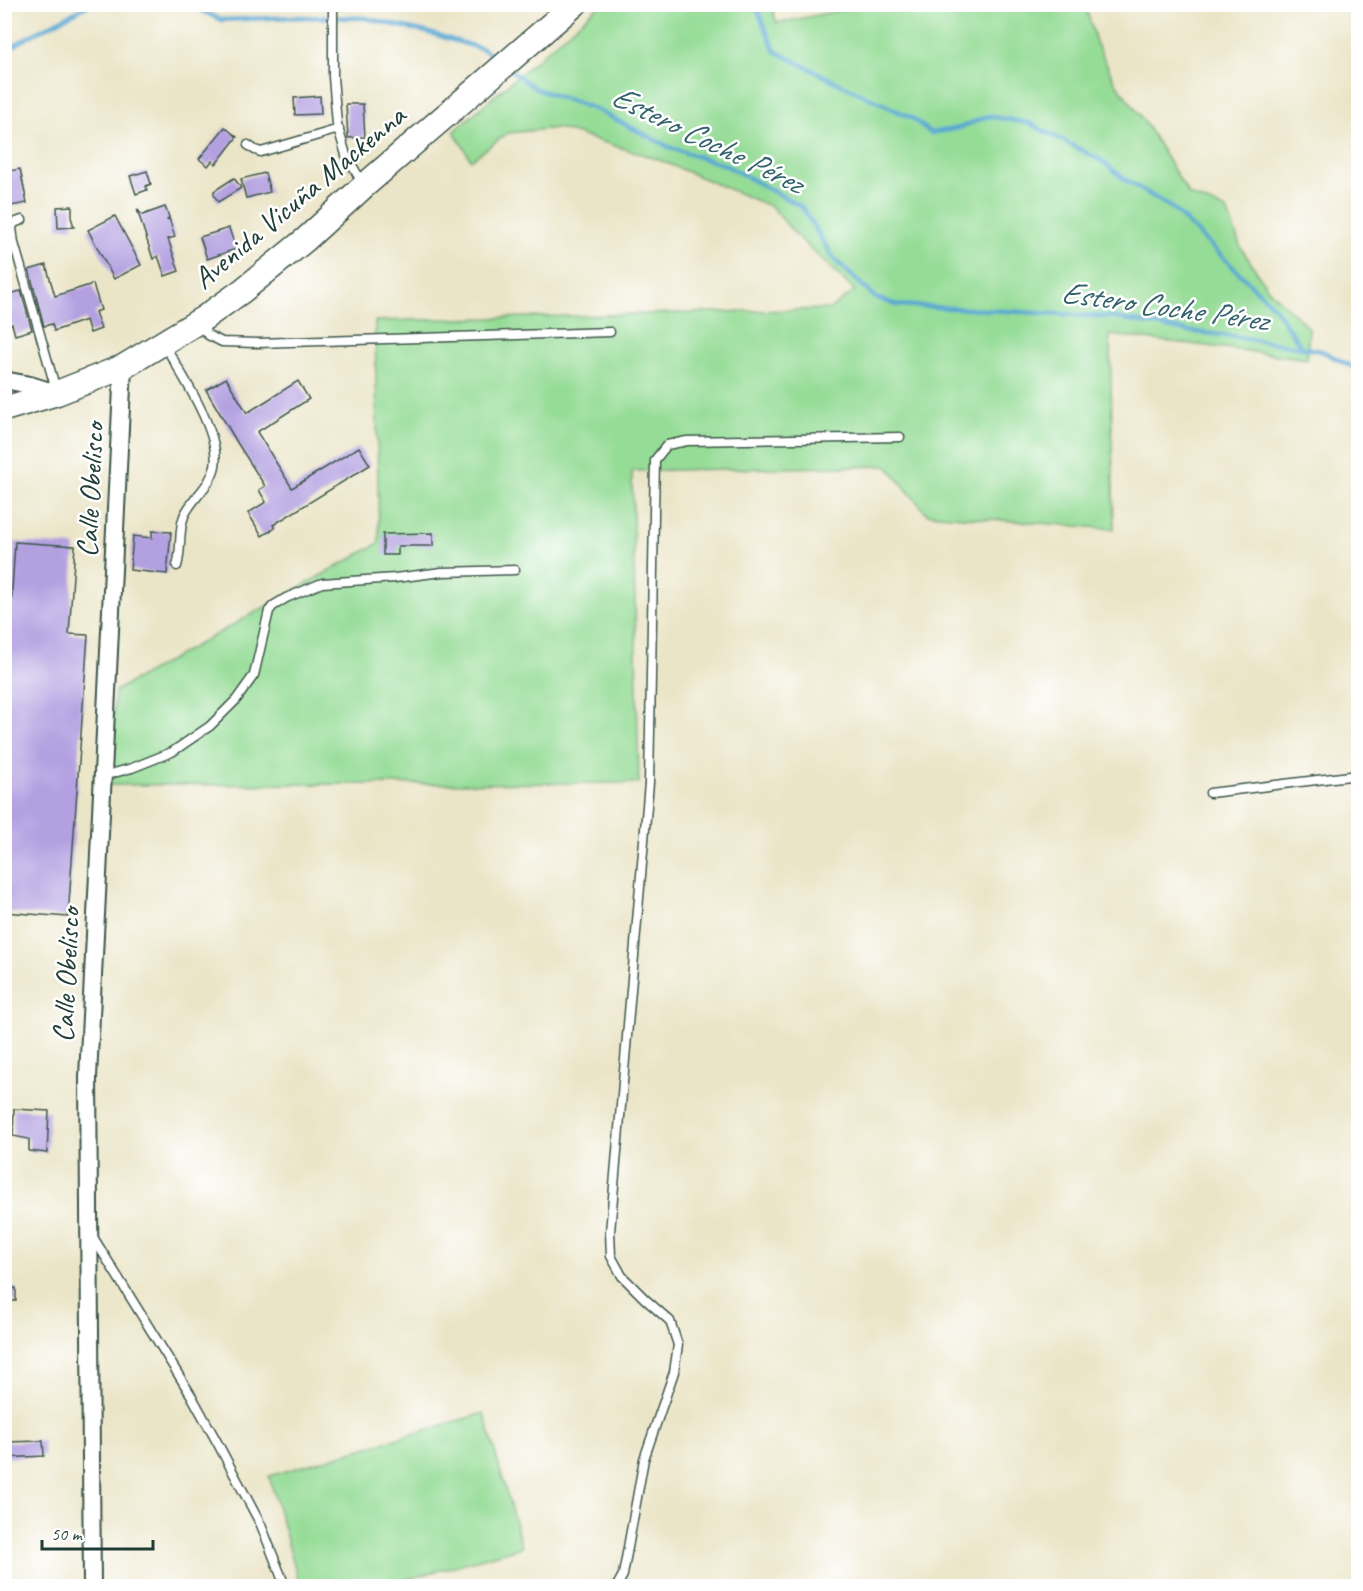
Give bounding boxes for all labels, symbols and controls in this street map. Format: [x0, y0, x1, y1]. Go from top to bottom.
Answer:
water label: Estero Coche Pérez [605, 75, 814, 205]
street label: Avenida Vicuña Mackenna [185, 96, 415, 297]
water label: Estero Coche Pérez [1058, 271, 1274, 341]
street label: Calle Obelisco [67, 418, 113, 558]
street label: Calle Obelisco [43, 903, 89, 1043]
scale bar [42, 1513, 153, 1551]
text: 50 m [51, 1523, 84, 1545]

